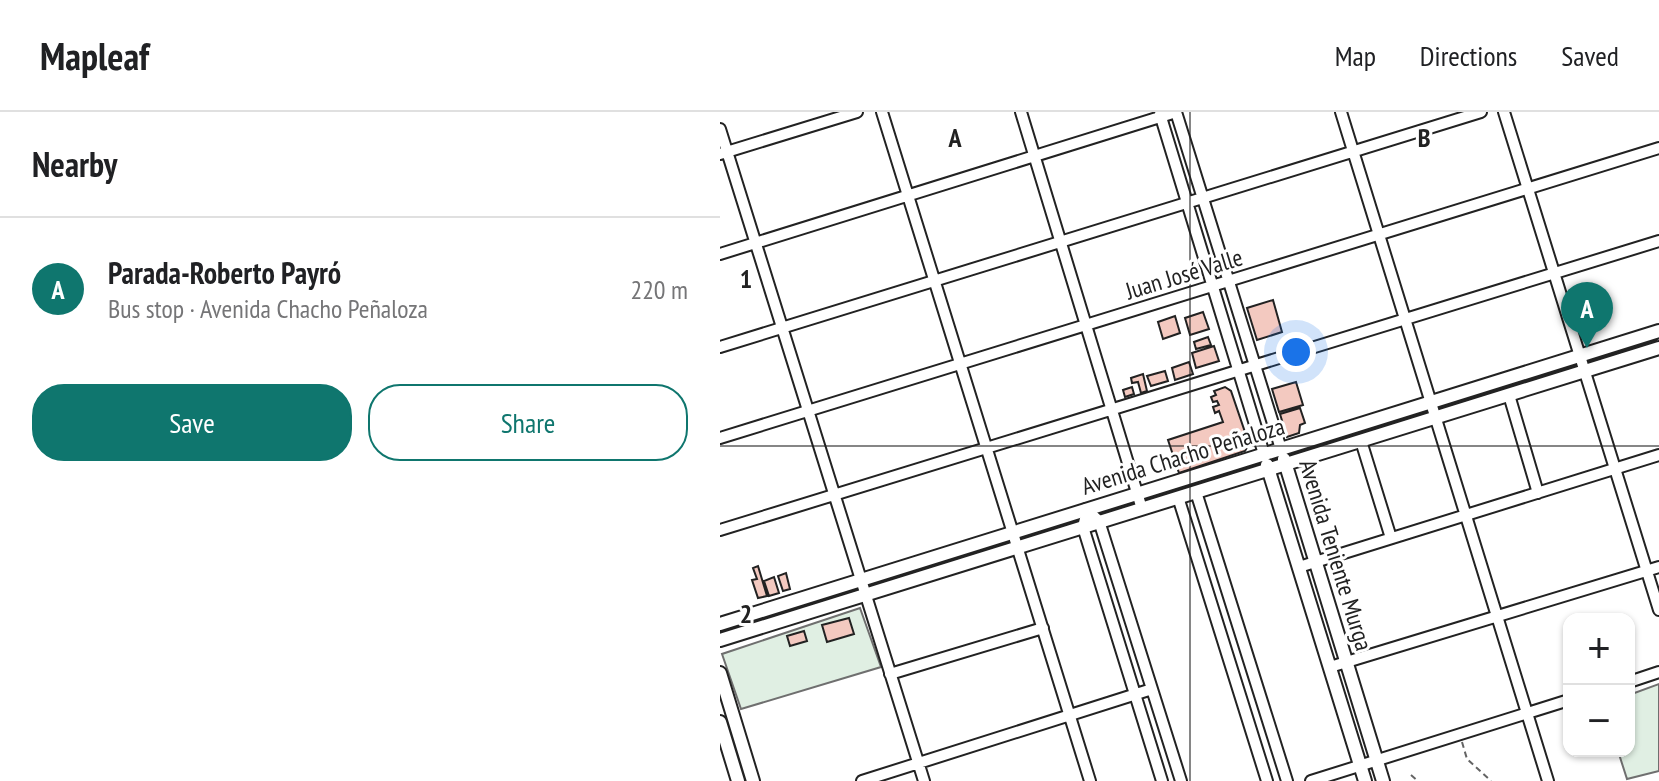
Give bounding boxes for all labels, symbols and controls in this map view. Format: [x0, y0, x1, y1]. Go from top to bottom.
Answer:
text: Mapleaf [40, 31, 149, 80]
text: Map [1335, 37, 1376, 74]
text: Directions [1420, 37, 1517, 74]
text: Saved [1561, 37, 1619, 74]
text: A [947, 121, 962, 154]
text: B [1418, 121, 1431, 154]
text: Nearby [32, 142, 117, 186]
street label: Juan José Valle [1121, 241, 1246, 307]
text: Parada-Roberto Payró [108, 253, 341, 292]
text: 1 [740, 262, 752, 295]
text: A [51, 273, 65, 306]
text: 220 m [630, 273, 688, 306]
pin: A [1561, 282, 1613, 348]
text: Bus stop · Avenida Chacho Peñaloza [108, 292, 428, 325]
your location [1276, 332, 1316, 372]
button: Save [32, 384, 352, 461]
button: Share [368, 384, 688, 461]
street label: Avenida Chacho Peñaloza [1078, 410, 1288, 502]
street label: Avenida Teniente Murga [1292, 456, 1380, 654]
text: 2 [740, 597, 752, 630]
map controls [1563, 613, 1635, 757]
button: + [1563, 613, 1635, 685]
button: − [1563, 685, 1635, 757]

